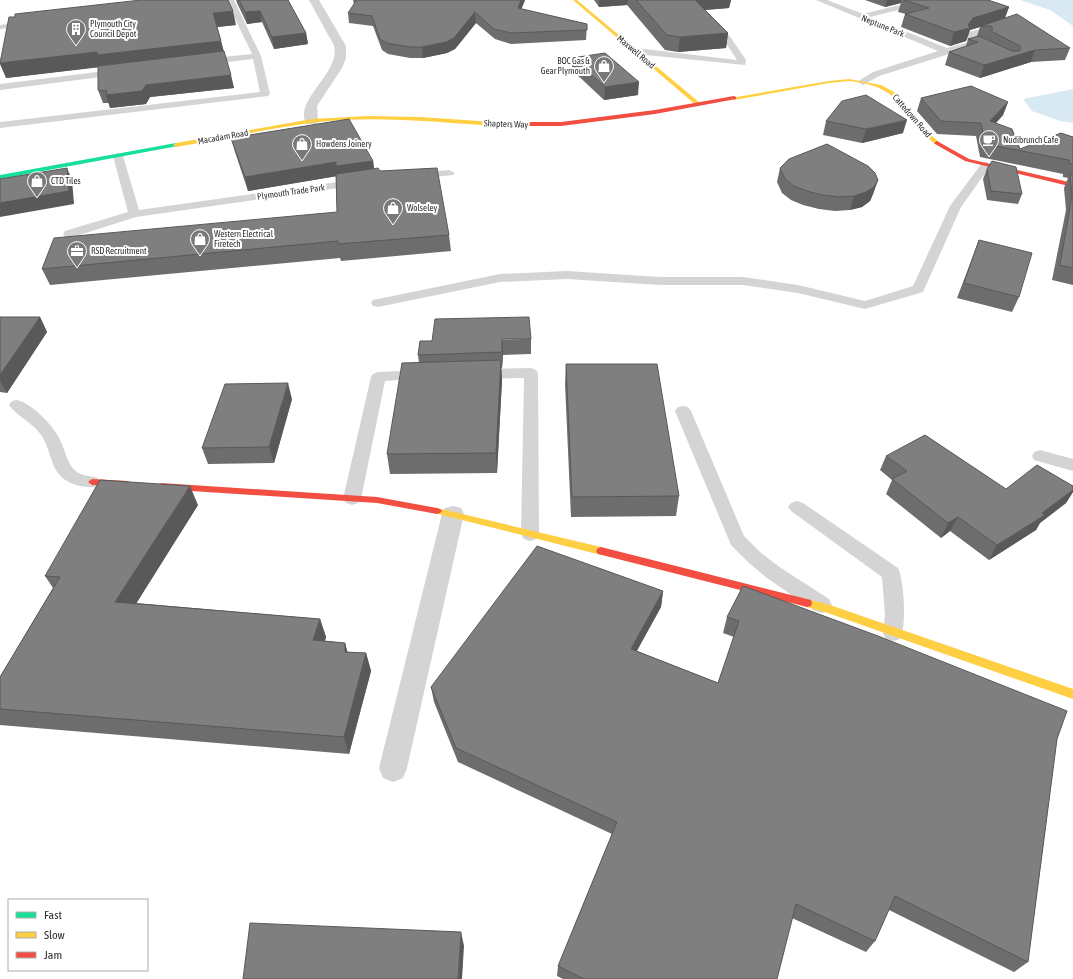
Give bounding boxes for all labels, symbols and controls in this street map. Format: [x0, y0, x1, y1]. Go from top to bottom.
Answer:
street label: Neptune Park [860, 13, 906, 39]
building icon: Plymouth City Council Depot [65, 18, 87, 46]
place label: Plymouth City Council Depot [90, 19, 137, 39]
street label: Maxwell Road [615, 33, 657, 71]
shop icon: BOC Gas & Gear Plymouth [593, 55, 615, 83]
place label: BOC Gas & Gear Plymouth [541, 56, 590, 76]
street label: Cattedown Road [891, 92, 933, 140]
street label: Shapters Way [484, 118, 529, 130]
street label: Macadam Road [197, 128, 249, 146]
cafe icon: Nudibrunch Cafe [978, 129, 1000, 157]
shop icon: Howdens Joinery [291, 133, 313, 161]
place label: Nudibrunch Cafe [1003, 135, 1058, 145]
place label: Howdens Joinery [316, 139, 372, 149]
shop icon: CTD Tiles [26, 170, 48, 198]
place label: CTD Tiles [51, 176, 81, 186]
street label: Plymouth Trade Park [256, 182, 326, 202]
shop icon: Wolseley [382, 197, 404, 225]
place label: Wolseley [407, 203, 437, 213]
shop icon: Western Electrical Firetech [189, 228, 211, 256]
place label: Western Electrical Firetech [214, 229, 274, 249]
office icon: RSD Recruitment [66, 240, 88, 268]
place label: RSD Recruitment [91, 246, 147, 256]
legend [8, 899, 148, 971]
text: Fast [44, 908, 62, 922]
text: Slow [44, 928, 65, 942]
text: Jam [44, 948, 62, 962]

